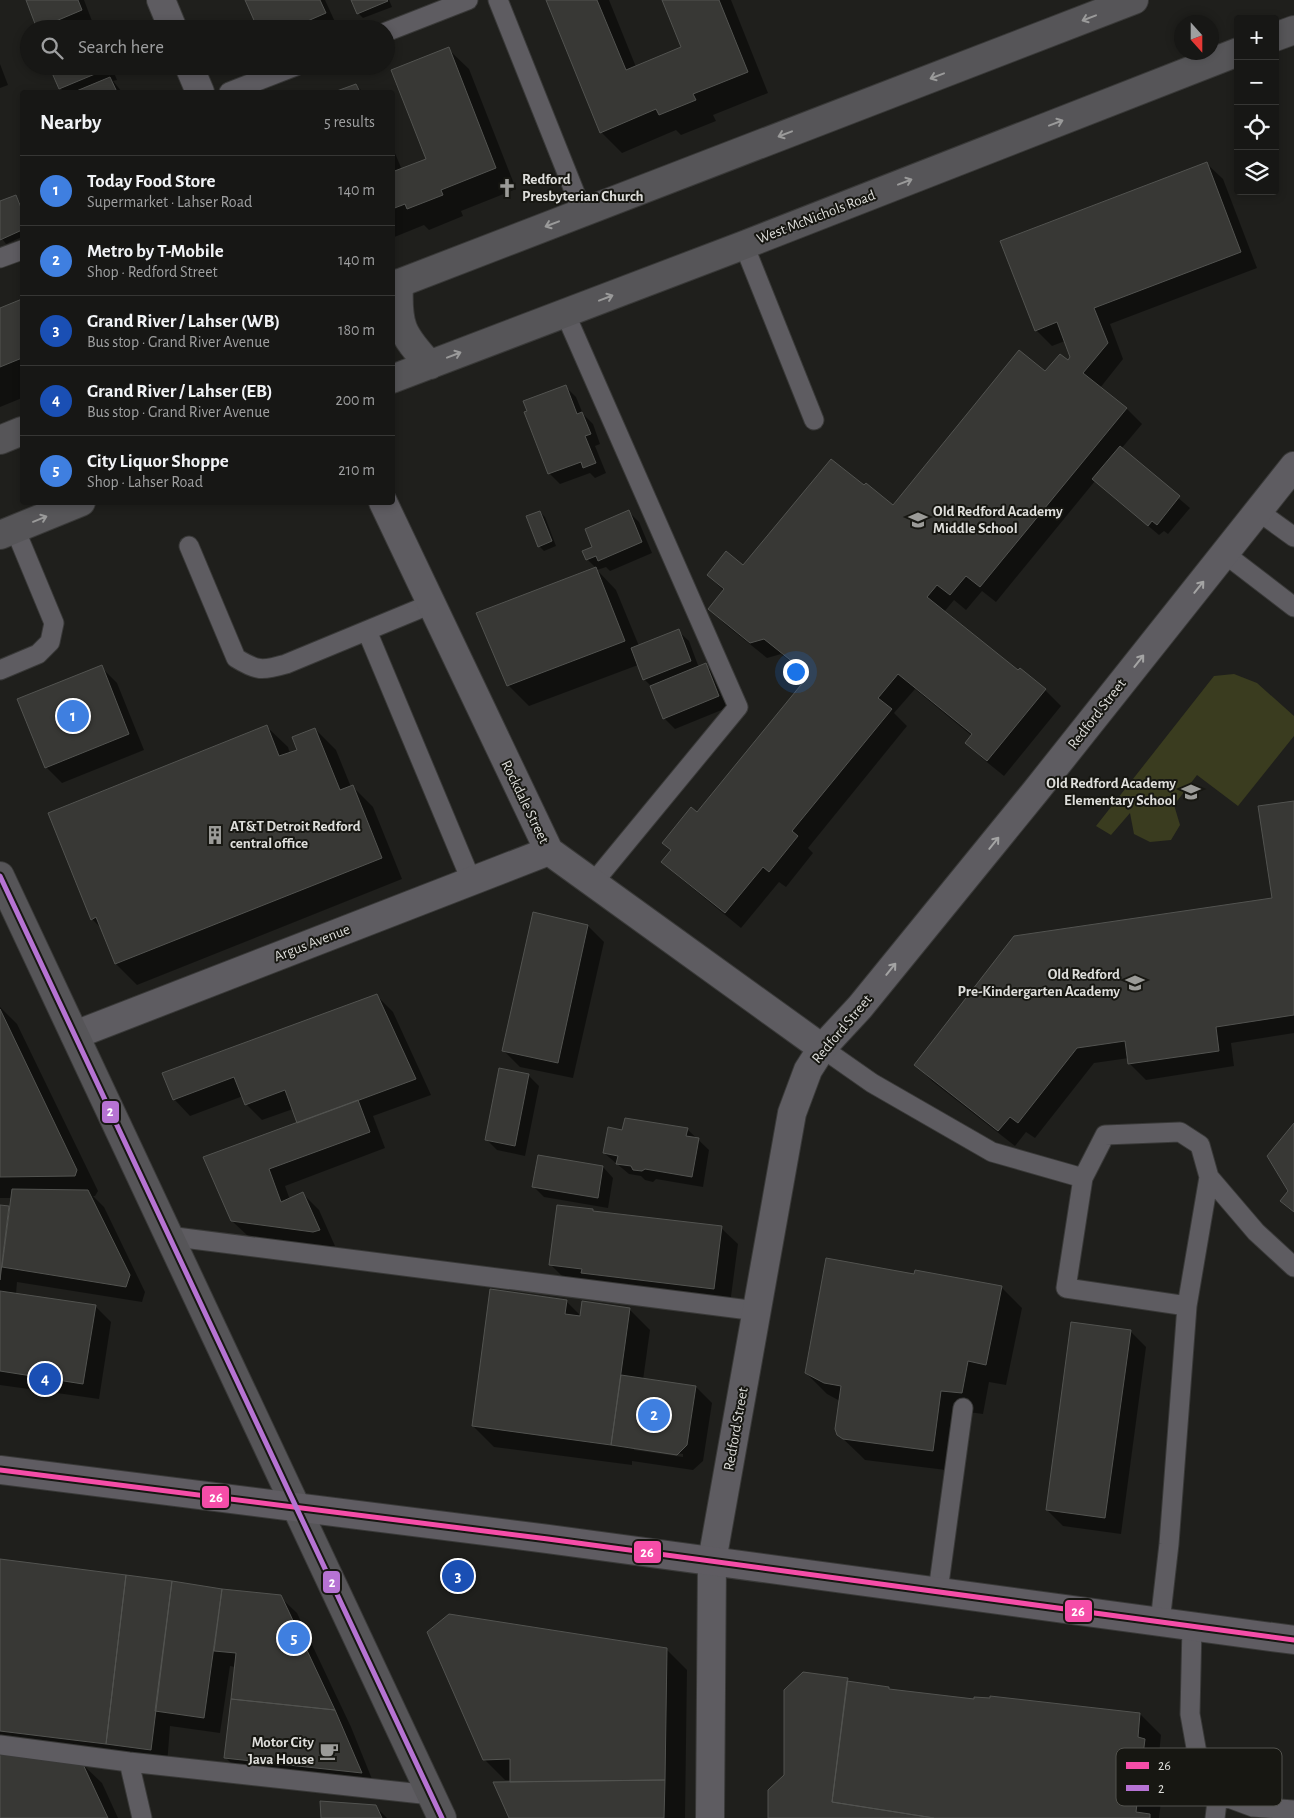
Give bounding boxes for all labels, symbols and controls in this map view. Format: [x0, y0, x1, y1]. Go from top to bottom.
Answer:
one-way arrow [1082, 13, 1097, 23]
north arrow [1174, 15, 1219, 60]
map controls [1234, 15, 1279, 195]
button: + [1234, 15, 1279, 60]
search box [20, 20, 395, 75]
icon: search [38, 34, 66, 62]
text: Search here [78, 38, 164, 57]
button: − [1234, 60, 1279, 105]
one-way arrow [930, 72, 945, 81]
button: locate [1234, 105, 1279, 150]
text: Nearby [40, 112, 101, 133]
text: 5 results [324, 114, 375, 130]
one-way arrow [1048, 118, 1063, 127]
one-way arrow [778, 130, 794, 139]
button: layers [1234, 150, 1279, 195]
text: Today Food Store [87, 172, 216, 191]
place label: Redford Presbyterian Church [522, 172, 644, 204]
church icon: Redford Presbyterian Church [496, 177, 518, 199]
one-way arrow [897, 177, 912, 186]
text: 1 [53, 182, 59, 198]
text: 140 m [338, 182, 375, 198]
street label: West McNichols Road [755, 187, 878, 247]
text: Supermarket · Lahser Road [87, 194, 252, 210]
one-way arrow [545, 220, 560, 230]
text: Metro by T-Mobile [87, 242, 224, 261]
text: 2 [52, 252, 60, 268]
text: 140 m [338, 252, 375, 268]
text: Shop · Redford Street [87, 264, 218, 280]
one-way arrow [598, 292, 613, 302]
text: Grand River / Lahser (WB) [87, 312, 280, 331]
text: 3 [53, 322, 59, 338]
text: 180 m [338, 322, 375, 338]
text: Bus stop · Grand River Avenue [87, 334, 270, 350]
one-way arrow [446, 350, 462, 359]
text: Grand River / Lahser (EB) [87, 382, 273, 401]
text: 4 [52, 392, 60, 408]
text: 200 m [335, 392, 375, 408]
text: Bus stop · Grand River Avenue [87, 404, 270, 420]
text: City Liquor Shoppe [87, 452, 229, 471]
text: 5 [53, 462, 59, 478]
text: 210 m [338, 462, 375, 478]
text: Shop · Lahser Road [87, 474, 203, 490]
place label: Old Redford Academy Middle School [933, 504, 1063, 536]
school or university icon: Old Redford Academy Middle School [907, 509, 929, 531]
one-way arrow [33, 513, 48, 522]
one-way arrow [1193, 580, 1204, 593]
one-way arrow [1134, 655, 1145, 668]
your location [783, 659, 809, 685]
street label: Redford Street [1065, 676, 1129, 752]
pin: 1 [57, 697, 89, 735]
street label: Rockdale Street [498, 758, 552, 846]
place label: Old Redford Academy Elementary School [1046, 776, 1176, 808]
school or university icon: Old Redford Academy Elementary School [1180, 781, 1202, 803]
place label: AT&T Detroit Redford central office [230, 819, 361, 851]
building icon: AT&T Detroit Redford central office [204, 824, 226, 846]
one-way arrow [988, 837, 999, 850]
street label: Argus Avenue [272, 922, 352, 964]
one-way arrow [886, 963, 897, 976]
place label: Old Redford Pre-Kindergarten Academy [958, 967, 1120, 999]
school or university icon: Old Redford Pre-Kindergarten Academy [1124, 972, 1146, 994]
street label: Redford Street [809, 992, 875, 1066]
line badge: 2 [101, 1100, 120, 1124]
text: 2 [107, 1105, 114, 1119]
pin: 4 [29, 1360, 61, 1398]
street label: Redford Street [721, 1386, 751, 1472]
pin: 2 [638, 1396, 670, 1434]
line badge: 26 [201, 1485, 230, 1509]
text: 26 [209, 1491, 223, 1505]
line badge: 26 [633, 1540, 662, 1564]
text: 26 [640, 1546, 654, 1560]
pin: 3 [442, 1557, 474, 1595]
line badge: 2 [322, 1570, 341, 1594]
text: 2 [329, 1576, 336, 1590]
line badge: 26 [1064, 1599, 1093, 1623]
text: 26 [1071, 1605, 1085, 1619]
pin: 5 [278, 1619, 310, 1657]
place label: Motor City Java House [248, 1735, 314, 1767]
cafe icon: Motor City Java House [318, 1740, 340, 1762]
legend [1116, 1748, 1282, 1806]
text: 26 [1158, 1759, 1171, 1773]
text: 2 [1158, 1782, 1164, 1796]

